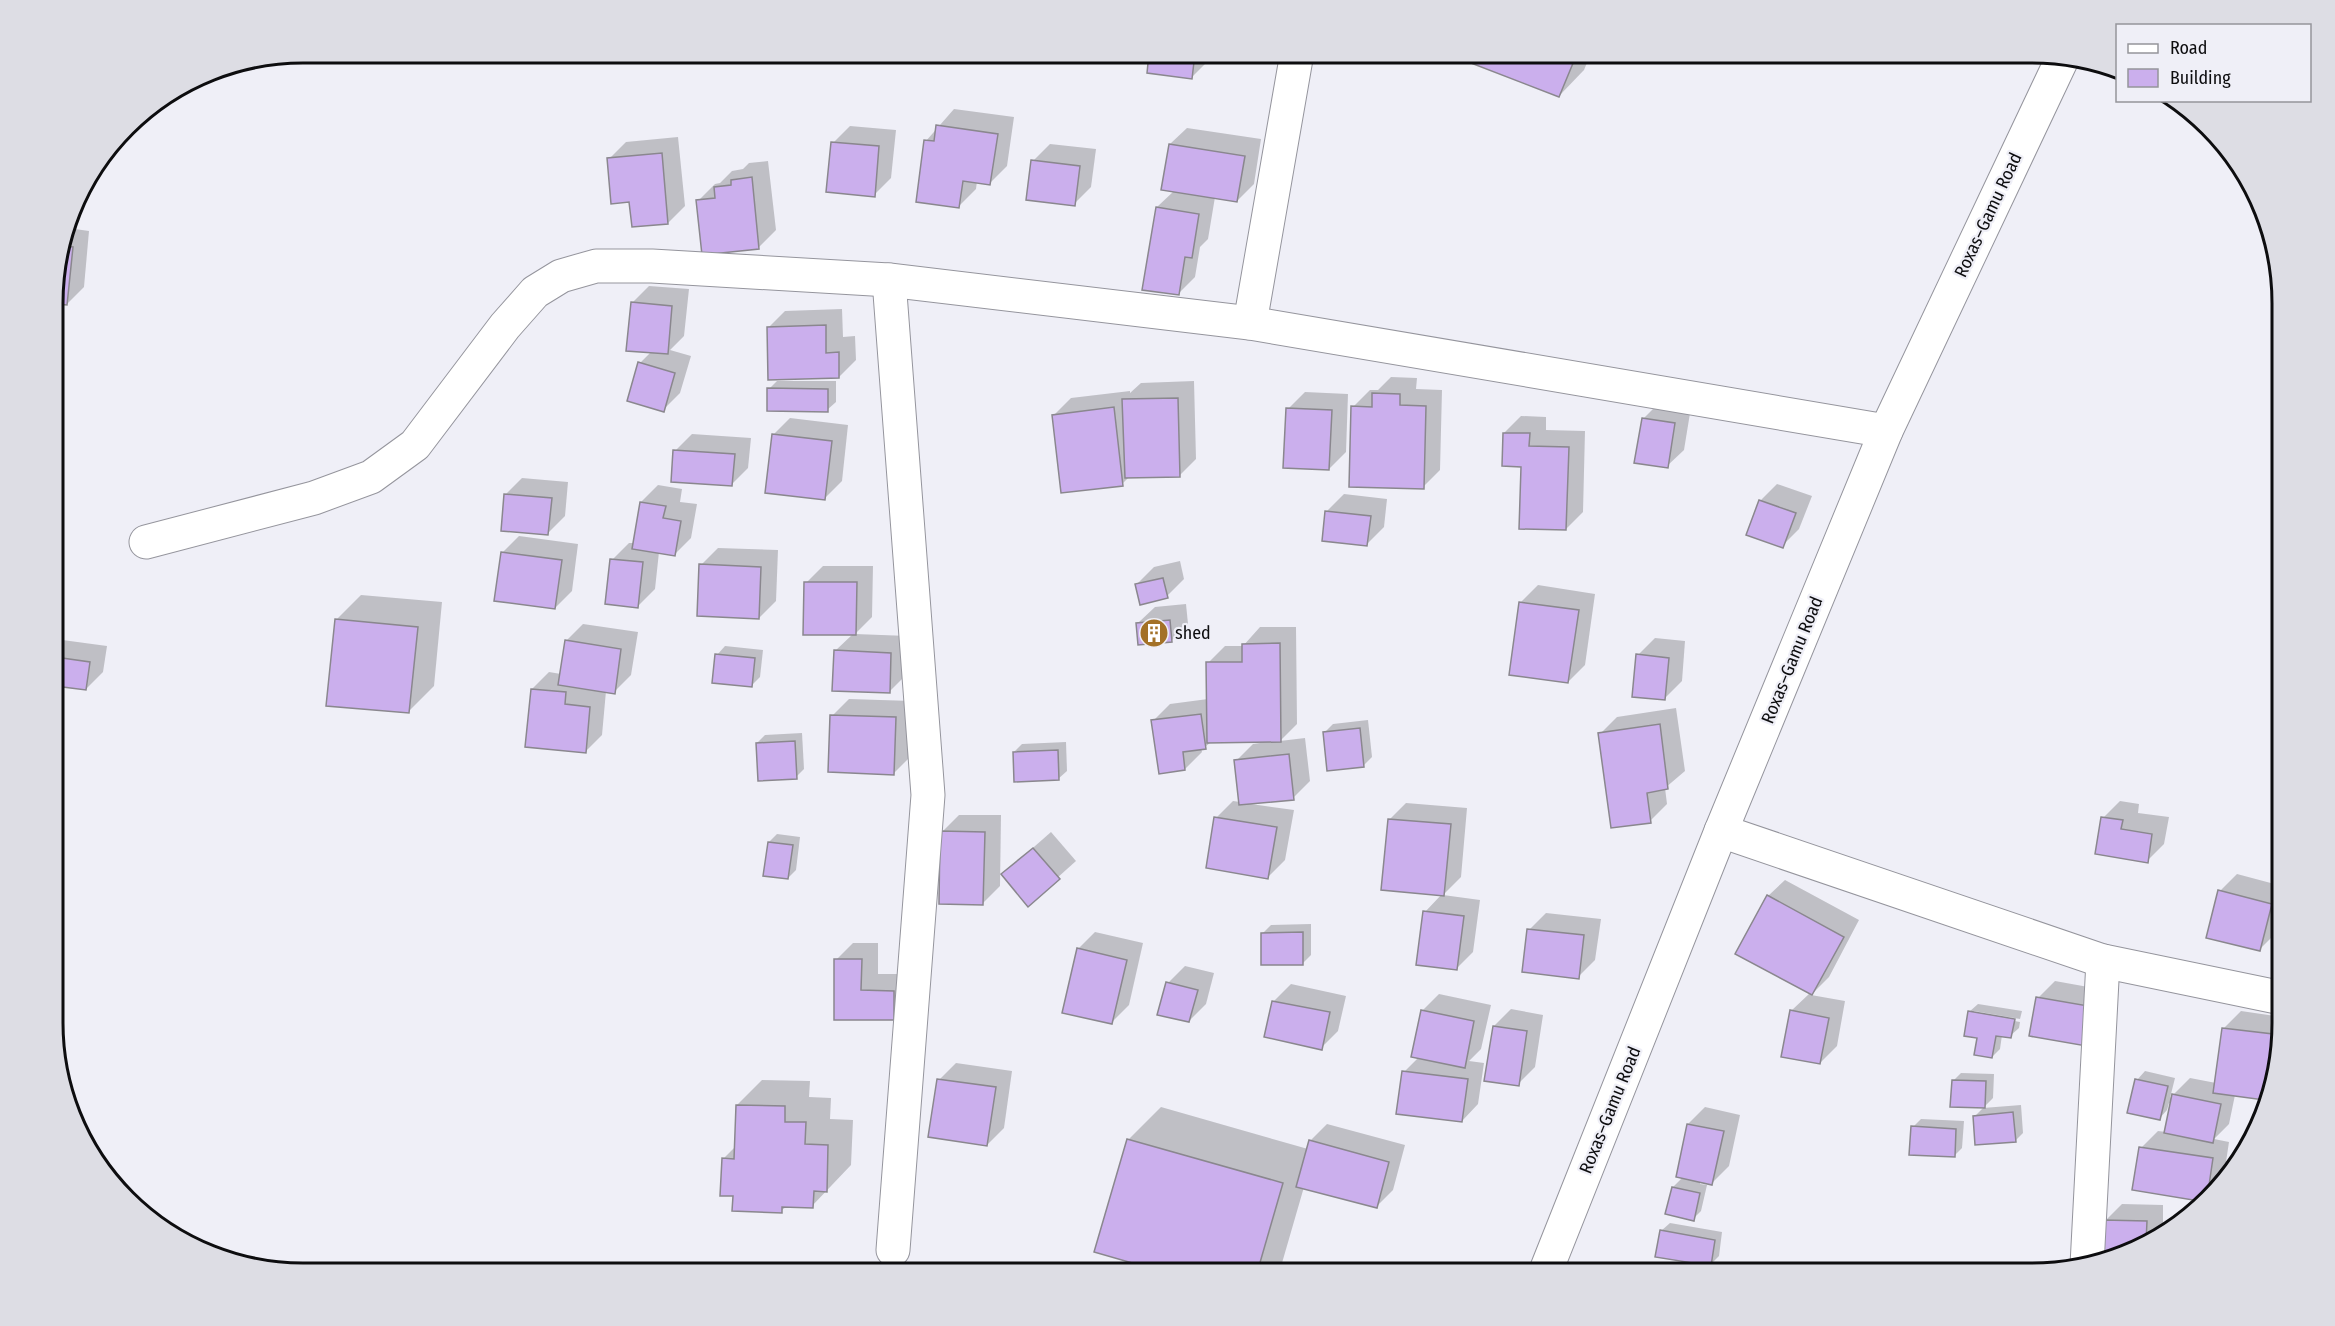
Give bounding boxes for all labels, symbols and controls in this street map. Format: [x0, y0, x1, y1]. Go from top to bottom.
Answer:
legend [2116, 24, 2311, 102]
text: Road [2170, 37, 2207, 59]
text: Building [2170, 67, 2231, 89]
street label: Roxas–Gamu Road [1949, 149, 2027, 281]
street label: Roxas–Gamu Road [1756, 593, 1828, 727]
building icon: shed [1138, 617, 1170, 649]
place label: shed [1175, 622, 1211, 644]
street label: Roxas–Gamu Road [1574, 1043, 1646, 1177]

